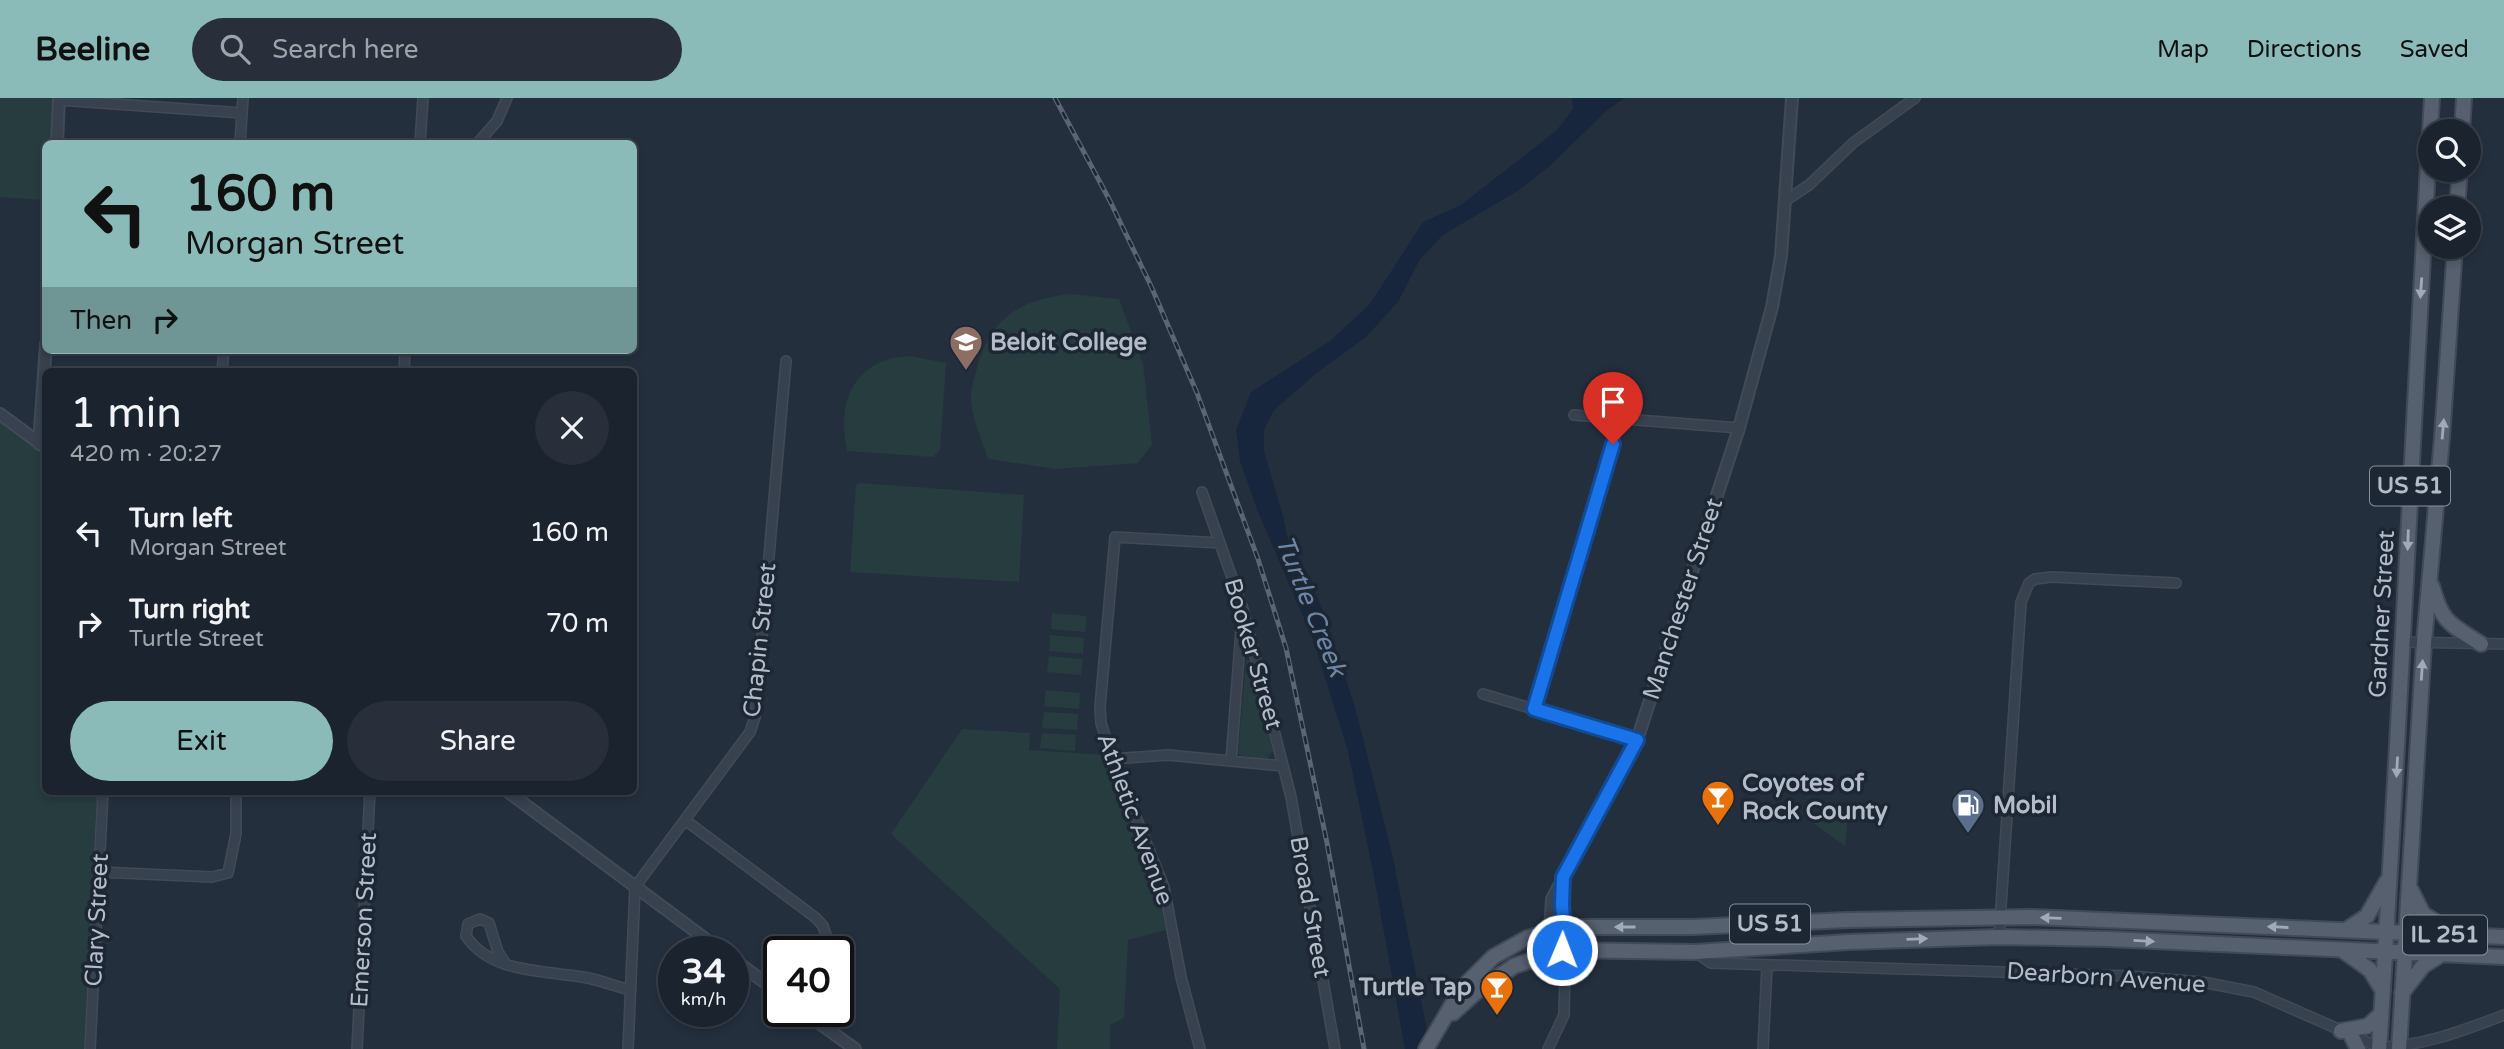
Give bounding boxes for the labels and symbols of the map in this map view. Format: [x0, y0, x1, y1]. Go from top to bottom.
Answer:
one-way arrow [2415, 278, 2426, 300]
school or university icon: Beloit College [947, 323, 985, 372]
place label: Beloit College [990, 328, 1148, 357]
pin [1583, 372, 1643, 444]
one-way arrow [2438, 418, 2449, 440]
road number: US 51 [2370, 466, 2450, 506]
street label: Manchester Street [1637, 495, 1729, 703]
street label: Gardner Street [2363, 529, 2401, 699]
one-way arrow [2403, 529, 2414, 551]
water label: Turtle Creek [1269, 531, 1354, 683]
street label: Chapin Street [737, 561, 783, 719]
street label: Booker Street [1218, 575, 1288, 733]
one-way arrow [2417, 659, 2428, 681]
street label: Athletic Avenue [1090, 729, 1180, 909]
one-way arrow [2391, 756, 2402, 778]
place label: Coyotes of Rock County [1742, 769, 1888, 826]
bar icon: Coyotes of Rock County [1699, 778, 1737, 827]
fuel station icon: Mobil [1949, 786, 1987, 835]
place label: Mobil [1993, 791, 2058, 820]
street label: Emerson Street [345, 832, 383, 1008]
street label: Broad Street [1283, 834, 1337, 980]
street label: Clary Street [79, 853, 115, 987]
road number: US 51 [1730, 904, 1810, 944]
one-way arrow [2040, 912, 2062, 923]
position arrow [1525, 913, 1599, 987]
road number: IL 251 [2403, 916, 2487, 954]
one-way arrow [1614, 921, 1636, 933]
one-way arrow [2267, 921, 2289, 932]
one-way arrow [1906, 934, 1928, 945]
one-way arrow [2133, 935, 2155, 946]
speed limit sign: 40 [763, 936, 854, 1027]
street label: Dearborn Avenue [2005, 957, 2207, 999]
bar icon: Turtle Tap [1478, 968, 1516, 1017]
place label: Turtle Tap [1358, 973, 1472, 1002]

